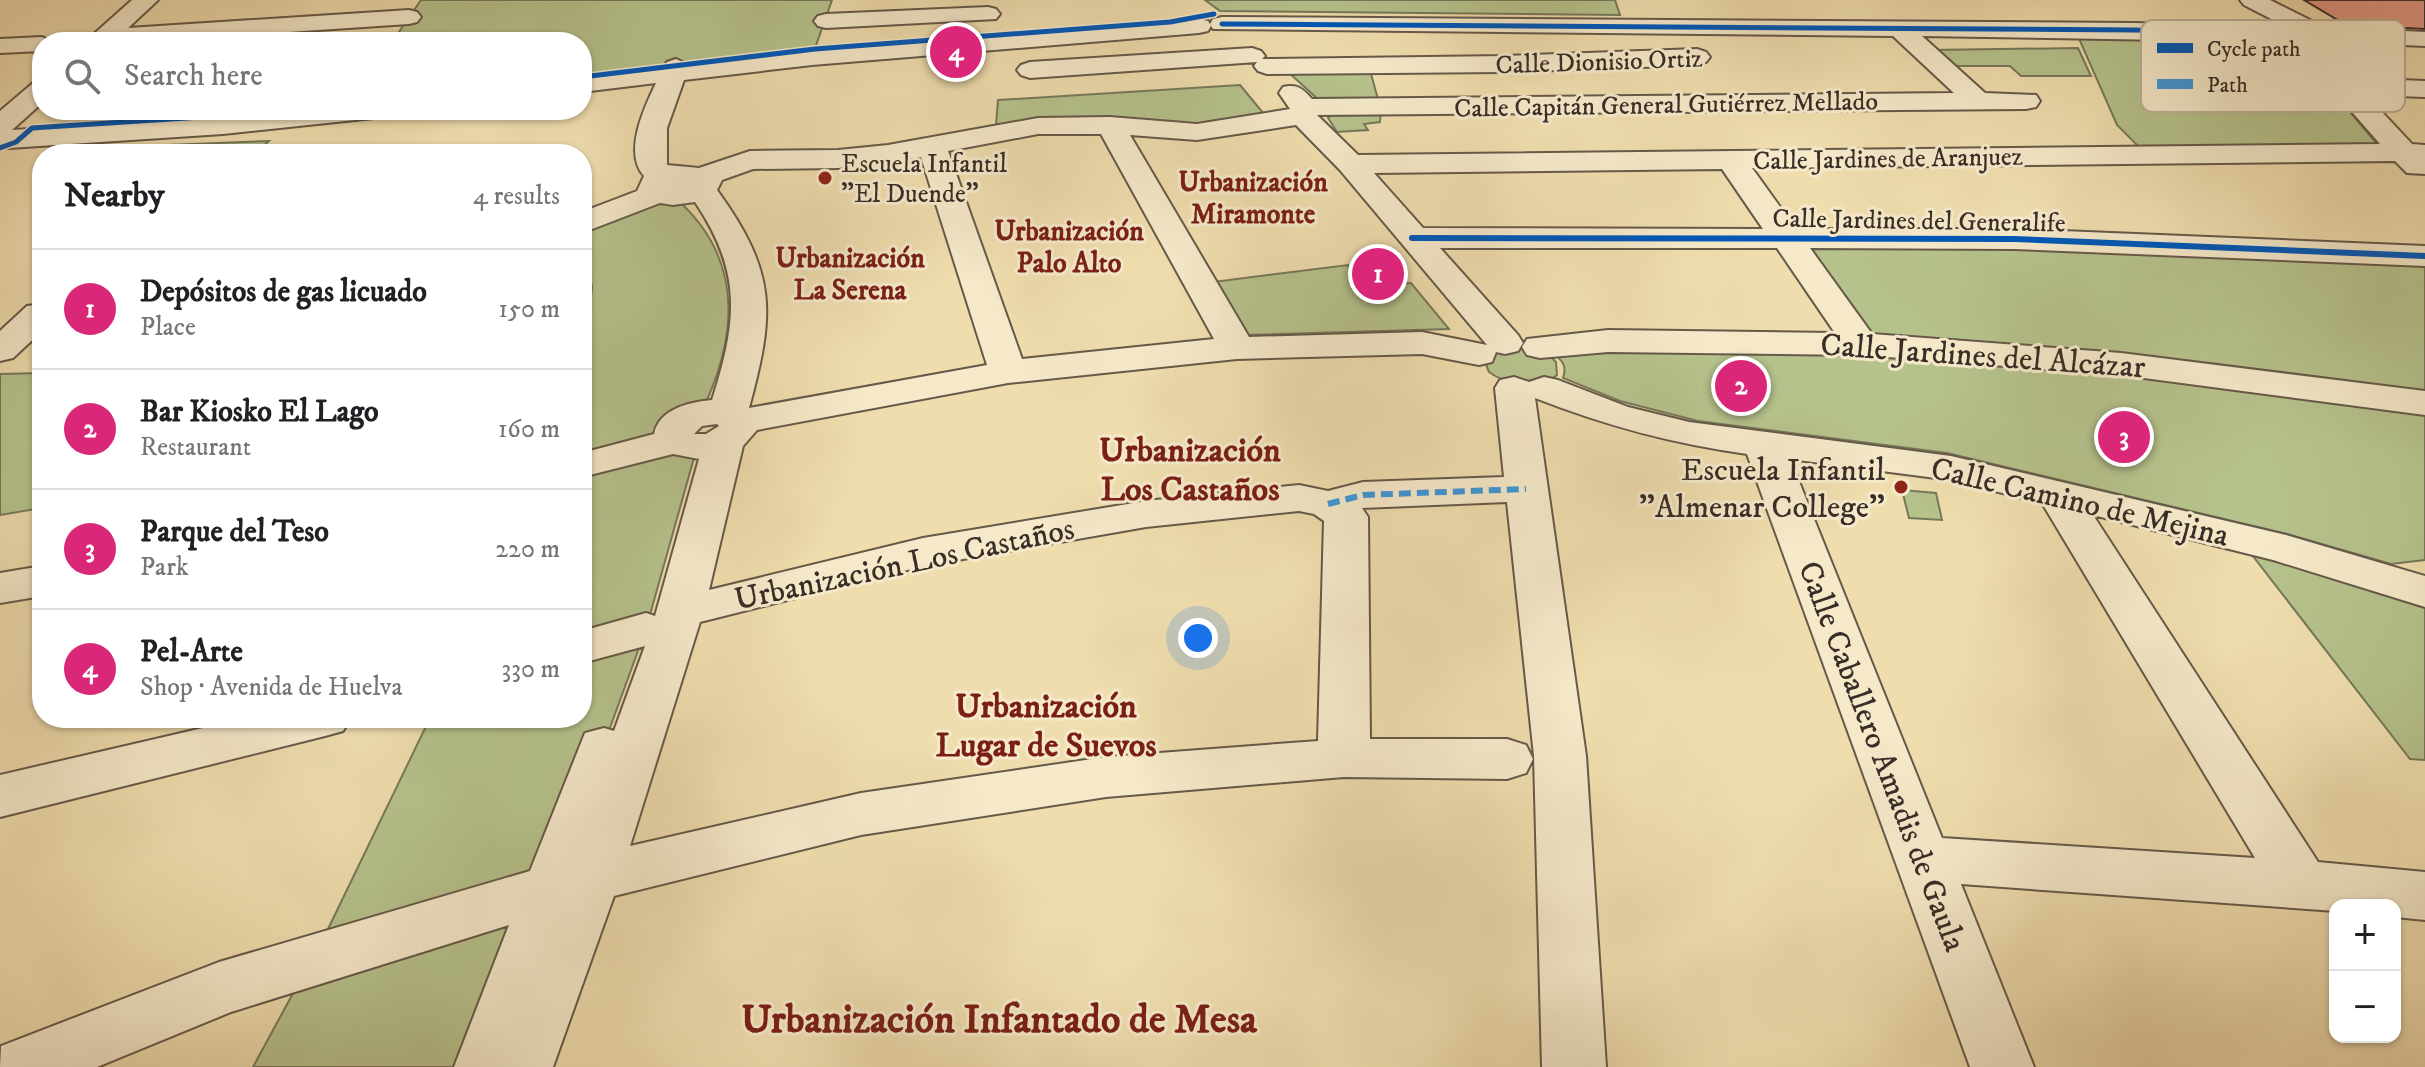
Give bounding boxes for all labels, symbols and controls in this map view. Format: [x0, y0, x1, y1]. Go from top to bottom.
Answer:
legend [2141, 20, 2405, 112]
pin: 4 [930, 22, 982, 82]
search box [32, 32, 592, 120]
text: Cycle path [2207, 36, 2301, 63]
street label: Calle Dionisio Ortiz [1495, 42, 1703, 83]
icon: search [60, 54, 104, 98]
text: Search here [124, 58, 263, 95]
text: Path [2207, 72, 2248, 99]
street label: Calle Capitán General Gutiérrez Mellado [1454, 85, 1878, 126]
street label: Calle Jardines de Aranjuez [1753, 141, 2023, 178]
place label: Escuela Infantil "El Duende" [841, 148, 1007, 211]
district label: Urbanización Miramonte [1178, 165, 1328, 232]
marker: Escuela Infantil "El Duende" [816, 169, 834, 187]
text: Nearby [64, 175, 165, 217]
text: 4 results [473, 180, 560, 213]
street label: Calle Jardines del Generalife [1772, 202, 2066, 241]
district label: Urbanización Palo Alto [994, 214, 1144, 281]
district label: Urbanización La Serena [775, 241, 925, 308]
pin: 1 [1352, 244, 1404, 304]
text: Depósitos de gas licuado [140, 274, 427, 311]
text: 1 [85, 293, 95, 326]
text: 150 m [499, 293, 560, 326]
text: Place [140, 311, 196, 344]
street label: Calle Jardines del Alcázar [1819, 326, 2147, 388]
pin: 2 [1715, 356, 1767, 416]
text: Bar Kiosko El Lago [140, 394, 379, 431]
pin: 3 [2098, 407, 2150, 467]
text: 2 [84, 413, 96, 446]
text: 160 m [498, 413, 560, 446]
district label: Urbanización Los Castaños [1099, 430, 1281, 511]
text: Restaurant [140, 431, 251, 464]
street label: Calle Camino de Mejina [1927, 449, 2233, 557]
place label: Escuela Infantil "Almenar College" [1639, 451, 1885, 528]
marker: Escuela Infantil "Almenar College" [1892, 478, 1910, 496]
street label: Urbanización Los Castaños [731, 509, 1078, 621]
text: Parque del Teso [140, 514, 329, 551]
text: 3 [85, 533, 95, 566]
text: 220 m [495, 533, 560, 566]
text: Park [140, 551, 189, 584]
street label: Calle Caballero Amadis de Gaula [1788, 556, 1974, 958]
your location [1178, 618, 1218, 658]
text: Pel-Arte [140, 634, 243, 671]
text: 4 [83, 653, 97, 686]
text: 330 m [502, 653, 560, 686]
text: Shop · Avenida de Huelva [140, 671, 403, 704]
district label: Urbanización Lugar de Suevos [935, 686, 1157, 767]
map controls [2329, 899, 2401, 1043]
button: + [2329, 899, 2401, 971]
button: − [2329, 971, 2401, 1043]
district label: Urbanización Infantado de Mesa [741, 996, 1258, 1046]

